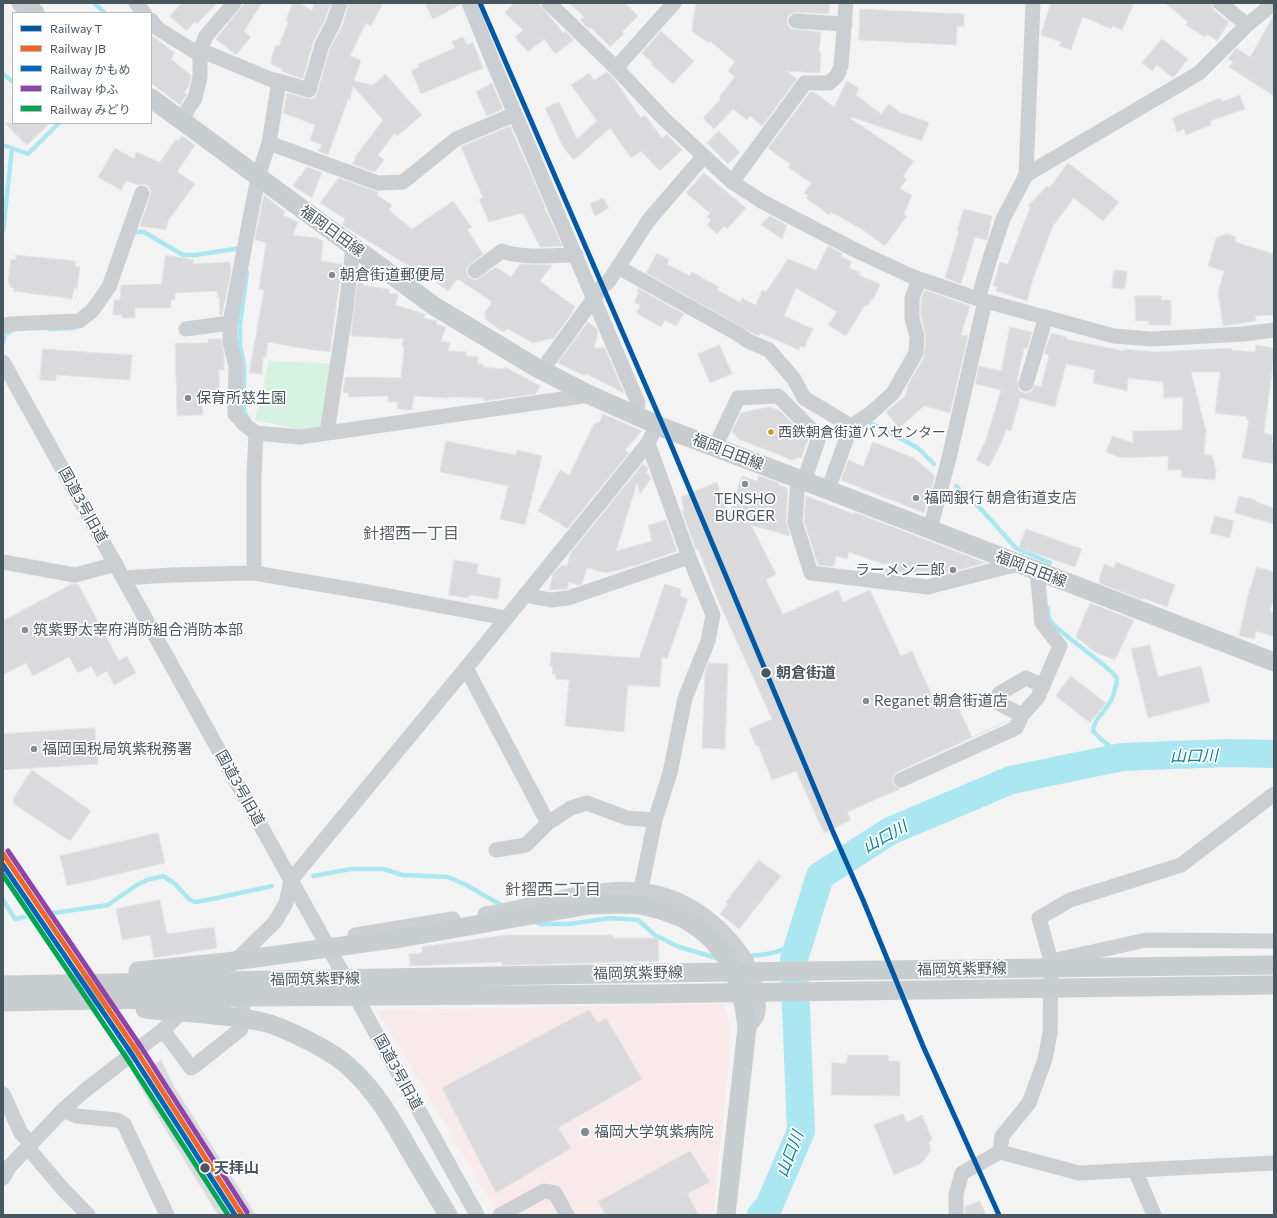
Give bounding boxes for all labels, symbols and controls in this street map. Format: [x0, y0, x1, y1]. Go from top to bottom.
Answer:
legend [12, 12, 152, 124]
text: Railway T [50, 21, 102, 35]
text: Railway JB [50, 41, 106, 55]
text: Railway かもめ [50, 62, 131, 76]
text: Railway ゆふ [50, 82, 118, 96]
text: Railway みどり [50, 102, 131, 116]
street label: 福岡日田線 [296, 202, 368, 260]
place label: 朝倉街道郵便局 [340, 266, 445, 284]
marker: 朝倉街道郵便局 [327, 270, 337, 280]
place label: 保育所慈生園 [196, 389, 286, 407]
marker: 保育所慈生園 [183, 393, 193, 403]
place label: 西鉄朝倉街道バスセンター [778, 424, 946, 440]
marker: 西鉄朝倉街道バスセンター [766, 427, 776, 437]
street label: 福岡日田線 [690, 430, 766, 474]
street label: 国道3号旧道 [55, 464, 111, 546]
marker: TENSHO BURGER [740, 479, 750, 489]
place label: 福岡銀行 朝倉街道支店 [924, 489, 1077, 507]
place label: TENSHO BURGER [714, 490, 776, 525]
marker: 福岡銀行 朝倉街道支店 [911, 493, 921, 503]
district label: 針摺西一丁目 [363, 524, 459, 544]
street label: 福岡日田線 [993, 547, 1069, 591]
place label: ラーメン二郎 [855, 561, 945, 579]
marker: ラーメン二郎 [948, 565, 958, 575]
place label: 筑紫野太宰府消防組合消防本部 [33, 621, 243, 639]
marker: 筑紫野太宰府消防組合消防本部 [20, 625, 30, 635]
place label: 朝倉街道 [776, 664, 836, 682]
marker: 朝倉街道 [759, 666, 773, 680]
place label: Reganet 朝倉街道店 [874, 692, 1008, 710]
marker: Reganet 朝倉街道店 [861, 696, 871, 706]
place label: 福岡国税局筑紫税務署 [42, 740, 192, 758]
marker: 福岡国税局筑紫税務署 [29, 744, 39, 754]
water label: 山口川 [1170, 746, 1218, 766]
street label: 国道3号旧道 [212, 747, 268, 829]
water label: 山口川 [859, 817, 911, 857]
district label: 針摺西二丁目 [505, 880, 601, 900]
street label: 福岡筑紫野線 [917, 959, 1007, 979]
street label: 福岡筑紫野線 [593, 963, 683, 983]
street label: 福岡筑紫野線 [270, 969, 360, 989]
street label: 国道3号旧道 [370, 1031, 426, 1113]
place label: 福岡大学筑紫病院 [594, 1123, 714, 1141]
marker: 福岡大学筑紫病院 [579, 1126, 591, 1138]
water label: 山口川 [772, 1128, 808, 1180]
place label: 天拝山 [214, 1159, 259, 1177]
marker: 天拝山 [198, 1161, 212, 1175]

